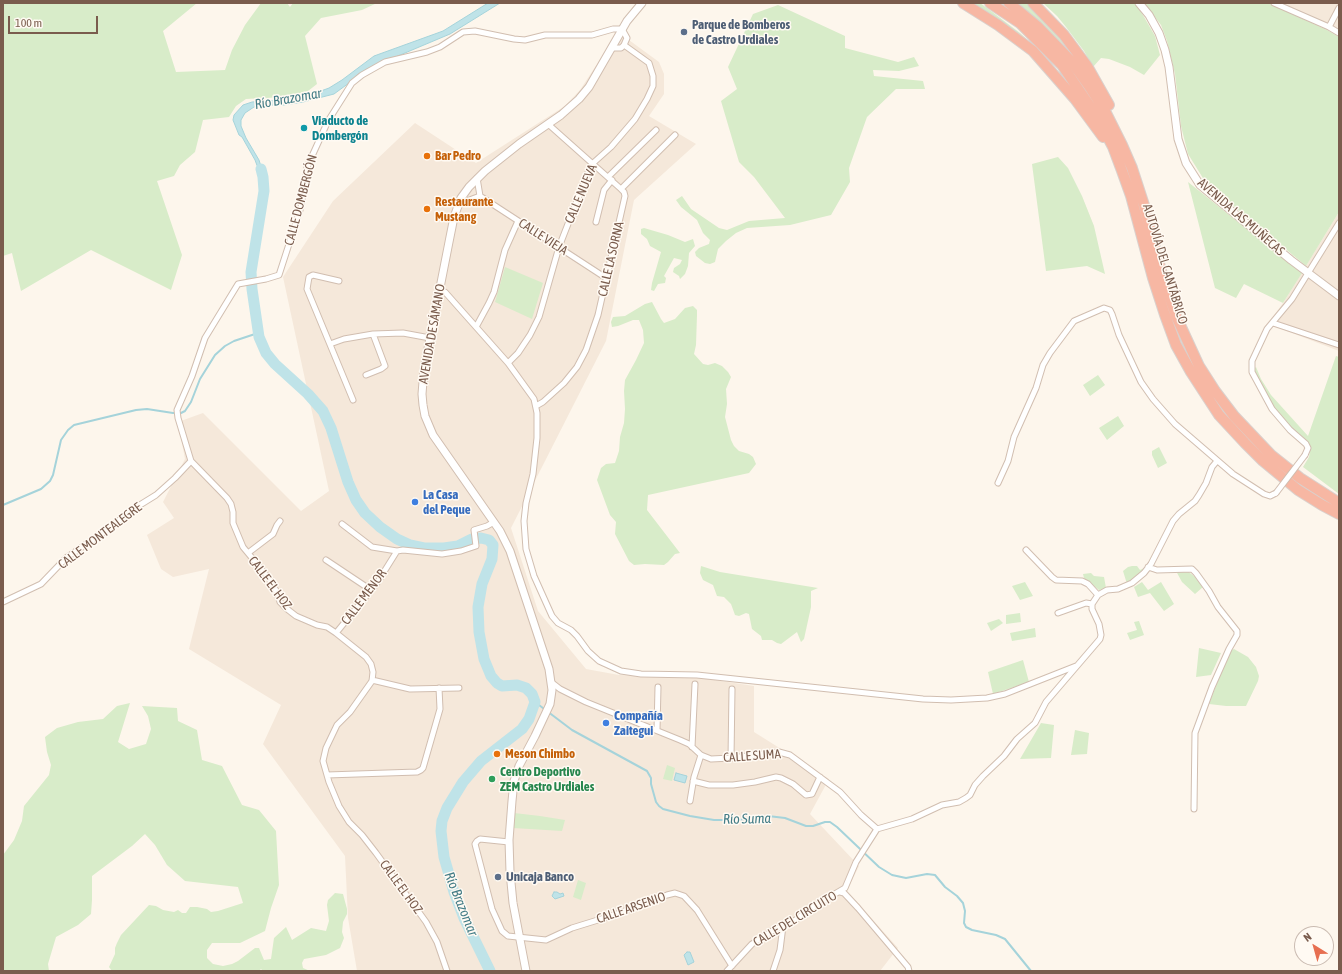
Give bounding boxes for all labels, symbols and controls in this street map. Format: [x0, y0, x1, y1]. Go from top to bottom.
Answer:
scale bar [10, 8, 100, 34]
text: 100 m [15, 16, 42, 30]
place label: Parque de Bomberos de Castro Urdiales [692, 17, 790, 48]
marker: Parque de Bomberos de Castro Urdiales [679, 27, 689, 37]
water label: Río Brazomar [253, 85, 323, 113]
place label: Viaducto de Dombergón [312, 113, 368, 144]
marker: Viaducto de Dombergón [299, 123, 309, 133]
place label: Bar Pedro [435, 148, 481, 164]
marker: Bar Pedro [422, 151, 432, 161]
street label: CALLE DOMBERGÓN [281, 153, 321, 247]
street label: CALLE NUEVA [562, 162, 600, 226]
street label: AVENIDA LAS MUÑECAS [1194, 175, 1288, 259]
place label: Restaurante Mustang [435, 194, 493, 225]
street label: AUTOVÍA DEL CANTÁBRICO [1139, 202, 1191, 326]
marker: Restaurante Mustang [422, 204, 432, 214]
street label: CALLE VIEJA [516, 215, 570, 259]
street label: CALLE LA SORNA [595, 220, 627, 298]
street label: AVENIDA DE SÁMANO [416, 283, 448, 385]
place label: La Casa del Peque [423, 487, 471, 518]
marker: La Casa del Peque [410, 497, 420, 507]
street label: CALLE MONTEALEGRE [55, 499, 145, 573]
street label: CALLE EL HOZ [245, 553, 295, 613]
street label: CALLE MENOR [338, 566, 390, 628]
place label: Compañía Zaitegui [614, 708, 663, 739]
marker: Compañía Zaitegui [601, 718, 611, 728]
place label: Meson Chimbo [505, 746, 575, 762]
street label: CALLE SUMA [723, 746, 781, 766]
marker: Meson Chimbo [492, 749, 502, 759]
place label: Centro Deportivo ZEM Castro Urdiales [500, 764, 594, 795]
marker: Centro Deportivo ZEM Castro Urdiales [487, 774, 497, 784]
water label: Río Suma [723, 810, 771, 828]
street label: CALLE EL HOZ [376, 857, 426, 917]
water label: Río Brazomar [441, 869, 481, 939]
place label: Unicaja Banco [506, 869, 574, 885]
marker: Unicaja Banco [493, 872, 503, 882]
street label: CALLE DEL CIRCUITO [750, 888, 840, 950]
street label: CALLE ARSENIO [594, 889, 668, 927]
north arrow [1294, 926, 1334, 966]
text: N [1301, 930, 1314, 944]

